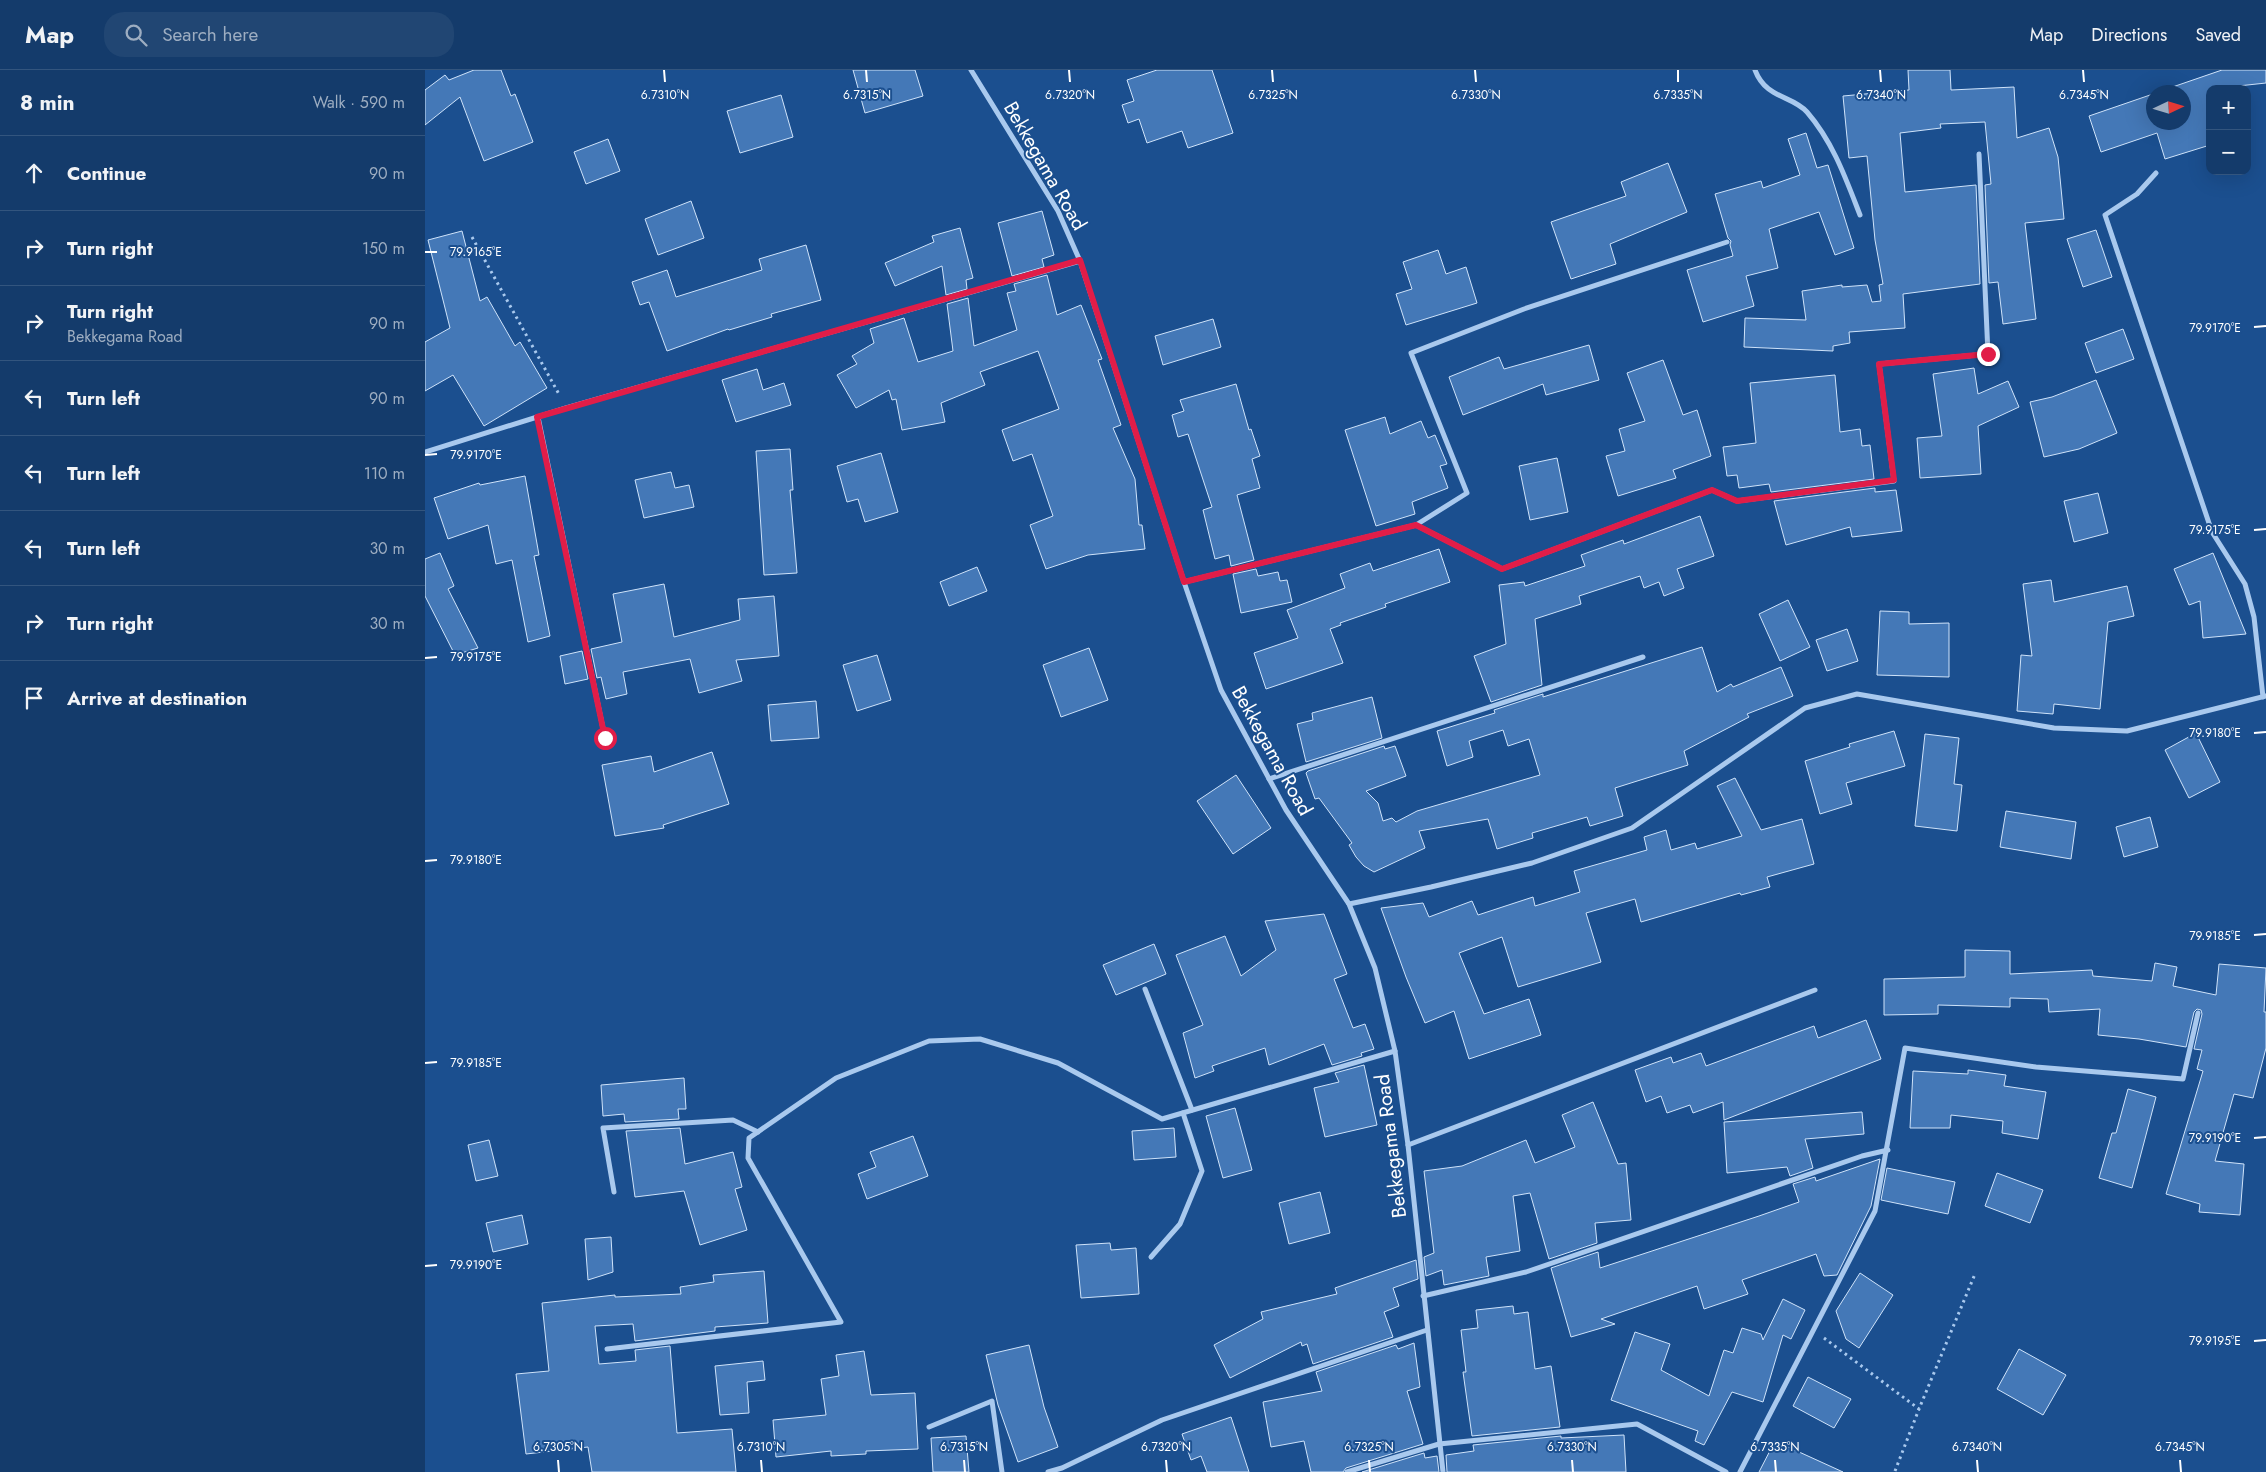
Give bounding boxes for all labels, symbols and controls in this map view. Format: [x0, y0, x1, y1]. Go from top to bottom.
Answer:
search box [104, 12, 454, 57]
text: Map [25, 17, 74, 52]
icon: search [122, 21, 150, 49]
text: Search here [162, 21, 258, 48]
text: Map [2030, 22, 2063, 48]
text: Directions [2091, 22, 2167, 48]
text: Saved [2195, 22, 2241, 48]
north arrow [2146, 85, 2191, 130]
map controls [2206, 85, 2251, 175]
button: + [2206, 85, 2251, 130]
text: 6.7310°N [641, 86, 689, 104]
text: 6.7315°N [843, 86, 891, 104]
text: 6.7320°N [1045, 86, 1095, 104]
text: 6.7325°N [1248, 86, 1298, 104]
text: 6.7330°N [1451, 86, 1501, 104]
text: 6.7335°N [1653, 86, 1703, 104]
text: 6.7340°N [1856, 86, 1906, 104]
text: 6.7345°N [2059, 86, 2109, 104]
text: 8 min [20, 88, 75, 118]
text: Walk · 590 m [313, 91, 405, 114]
street label: Bekkegama Road [996, 96, 1094, 236]
button: − [2206, 130, 2251, 175]
icon: ahead [20, 159, 48, 187]
text: Continue [67, 160, 146, 187]
text: 90 m [369, 162, 405, 185]
icon: right [20, 234, 48, 262]
text: Turn right [67, 235, 153, 262]
text: 150 m [362, 237, 405, 260]
text: 79.9165°E [450, 243, 502, 261]
text: Turn right [67, 298, 153, 325]
icon: right [20, 309, 48, 337]
text: 90 m [369, 312, 405, 335]
text: 79.9170°E [2189, 319, 2241, 337]
text: Bekkegama Road [67, 325, 183, 348]
route end [1977, 343, 2000, 366]
icon: left [20, 384, 48, 412]
text: Turn left [67, 385, 140, 412]
text: 90 m [369, 387, 405, 410]
text: 79.9170°E [450, 446, 502, 464]
icon: left [20, 459, 48, 487]
text: Turn left [67, 460, 140, 487]
text: 110 m [364, 462, 405, 485]
text: 79.9175°E [2189, 521, 2241, 539]
icon: left [20, 534, 48, 562]
text: Turn left [67, 535, 140, 562]
text: 30 m [369, 537, 405, 560]
icon: right [20, 609, 48, 637]
text: Turn right [67, 610, 153, 637]
text: 30 m [369, 612, 405, 635]
text: 79.9175°E [450, 648, 502, 666]
street label: Bekkegama Road [1224, 681, 1320, 821]
icon: arrive [20, 684, 48, 712]
text: Arrive at destination [67, 685, 247, 712]
text: 79.9180°E [2189, 724, 2241, 742]
route start [594, 727, 617, 750]
text: 79.9180°E [450, 851, 502, 869]
text: 79.9185°E [2189, 927, 2241, 945]
text: 79.9185°E [450, 1054, 502, 1072]
street label: Bekkegama Road [1368, 1073, 1414, 1219]
text: 79.9190°E [2189, 1129, 2241, 1147]
text: 79.9190°E [450, 1256, 502, 1274]
text: 79.9195°E [2189, 1332, 2241, 1350]
text: 6.7305°N [533, 1438, 583, 1456]
text: 6.7310°N [737, 1438, 785, 1456]
text: 6.7315°N [940, 1438, 988, 1456]
text: 6.7320°N [1141, 1438, 1191, 1456]
text: 6.7325°N [1344, 1438, 1394, 1456]
text: 6.7330°N [1547, 1438, 1597, 1456]
text: 6.7335°N [1750, 1438, 1800, 1456]
text: 6.7340°N [1952, 1438, 2002, 1456]
text: 6.7345°N [2155, 1438, 2205, 1456]

